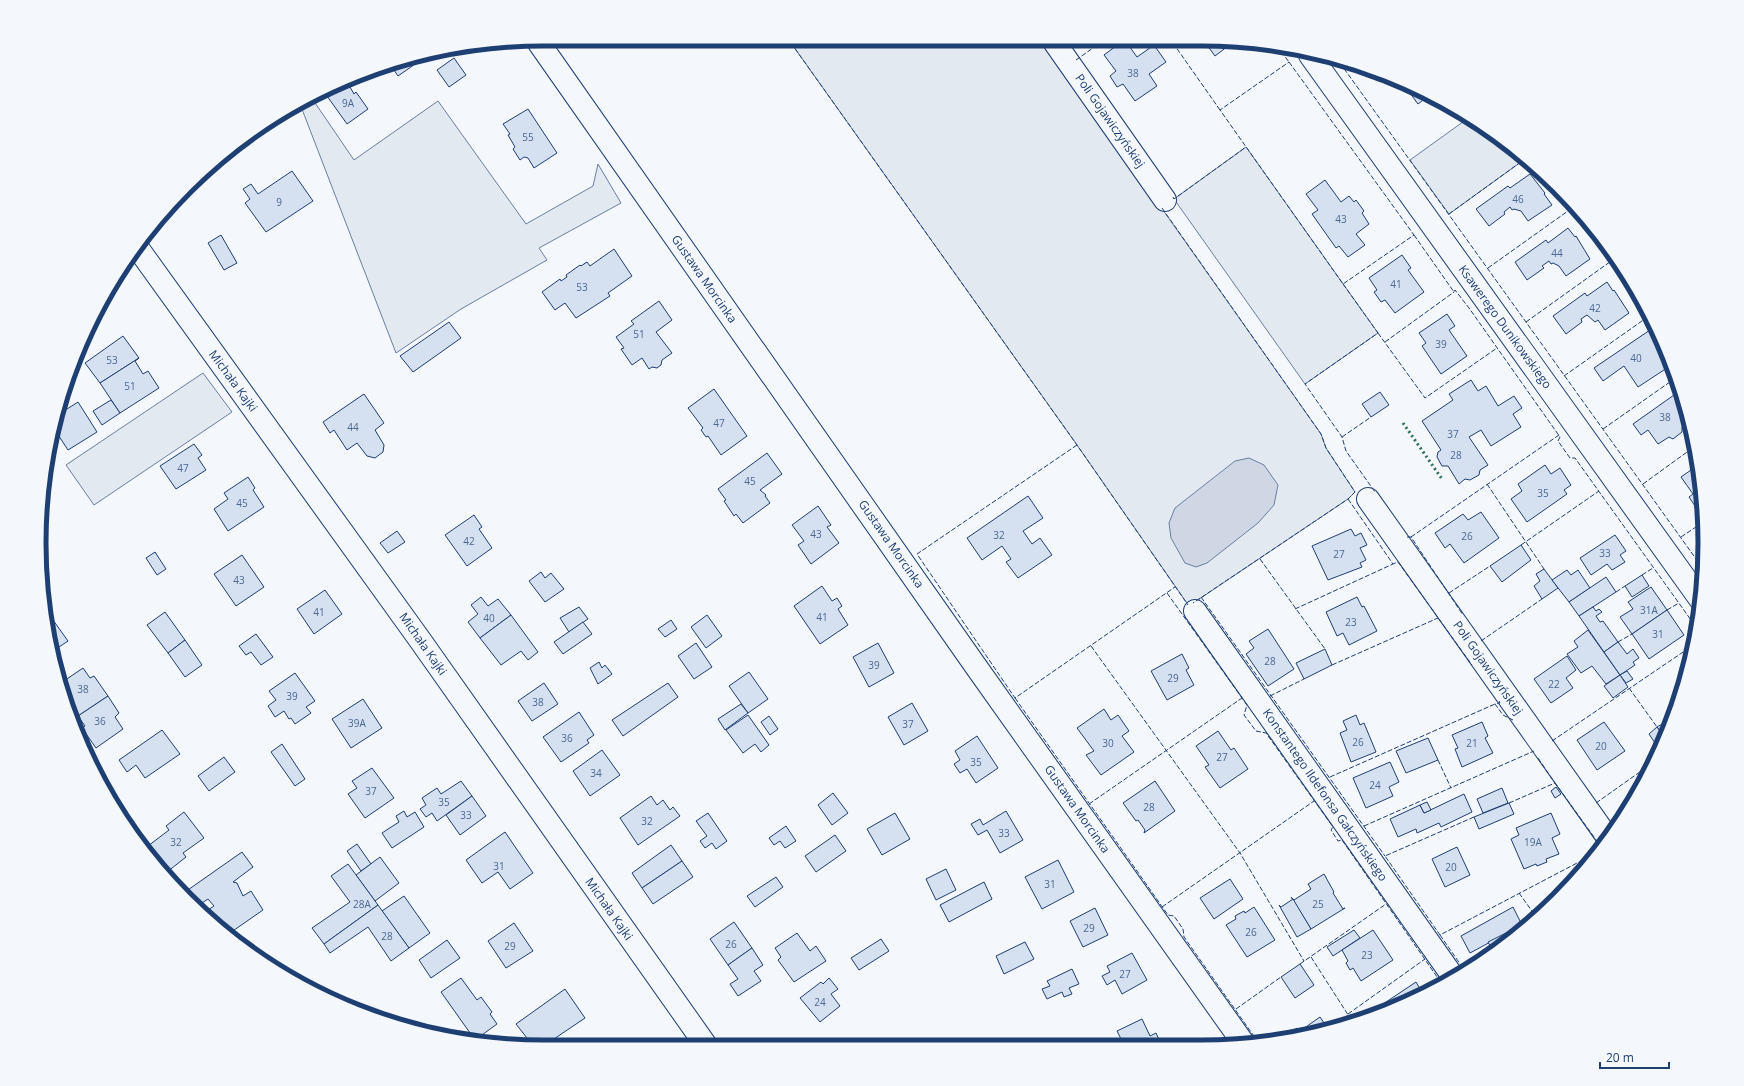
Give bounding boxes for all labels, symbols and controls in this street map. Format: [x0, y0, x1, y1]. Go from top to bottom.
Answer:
house number: 38 [1127, 66, 1139, 80]
street label: Poli Gojawiczyńskiej [1072, 70, 1149, 171]
house number: 9A [342, 96, 355, 110]
house number: 55 [522, 130, 534, 144]
house number: 46 [1512, 192, 1524, 206]
house number: 9 [276, 195, 282, 209]
house number: 43 [1335, 212, 1347, 226]
street label: Gustawa Morcinka [668, 231, 741, 326]
house number: 44 [1551, 246, 1563, 260]
street label: Ksawerego Dunikowskiego [1455, 261, 1556, 392]
house number: 41 [1390, 277, 1402, 291]
house number: 53 [576, 280, 588, 294]
house number: 42 [1589, 301, 1601, 315]
house number: 51 [633, 327, 645, 341]
house number: 39 [1435, 337, 1447, 351]
street label: Michała Kajki [205, 346, 262, 415]
house number: 40 [1630, 351, 1642, 365]
house number: 53 [106, 353, 118, 367]
house number: 51 [124, 379, 136, 393]
house number: 38 [1659, 410, 1671, 424]
house number: 47 [713, 416, 725, 430]
house number: 44 [347, 420, 359, 434]
house number: 37 [1447, 427, 1459, 441]
house number: 28 [1450, 448, 1462, 462]
house number: 47 [177, 461, 189, 475]
house number: 45 [744, 474, 756, 488]
house number: 35 [1537, 486, 1549, 500]
house number: 45 [236, 496, 248, 510]
street label: Gustawa Morcinka [855, 496, 928, 591]
house number: 43 [810, 527, 822, 541]
house number: 32 [993, 528, 1005, 542]
house number: 26 [1461, 529, 1473, 543]
house number: 42 [463, 534, 475, 548]
house number: 33 [1599, 546, 1611, 560]
house number: 27 [1333, 547, 1345, 561]
house number: 43 [233, 573, 245, 587]
house number: 31A [1640, 603, 1659, 617]
house number: 41 [313, 605, 325, 619]
street label: Michała Kajki [396, 609, 451, 678]
house number: 41 [816, 610, 828, 624]
house number: 40 [483, 611, 495, 625]
house number: 23 [1345, 615, 1357, 629]
street label: Poli Gojawiczyńskiej [1450, 617, 1527, 718]
house number: 31 [1652, 627, 1664, 641]
house number: 28 [1264, 654, 1276, 668]
house number: 39 [868, 658, 880, 672]
house number: 29 [1167, 671, 1179, 685]
house number: 22 [1548, 677, 1560, 691]
house number: 38 [77, 682, 89, 696]
house number: 39 [286, 689, 298, 703]
house number: 38 [532, 695, 544, 709]
street label: Konstantego Ildefonsa Gałczyńskiego [1259, 705, 1392, 884]
house number: 36 [94, 714, 106, 728]
house number: 39A [348, 716, 367, 730]
house number: 37 [902, 717, 914, 731]
house number: 36 [561, 731, 573, 745]
house number: 26 [1352, 735, 1364, 749]
house number: 30 [1102, 736, 1114, 750]
house number: 21 [1466, 736, 1478, 750]
house number: 20 [1595, 739, 1607, 753]
house number: 27 [1216, 750, 1228, 764]
house number: 35 [970, 755, 982, 769]
street label: Gustawa Morcinka [1041, 761, 1114, 856]
house number: 34 [590, 766, 602, 780]
house number: 24 [1369, 778, 1381, 792]
house number: 37 [365, 784, 377, 798]
house number: 35 [438, 795, 450, 809]
house number: 28 [1143, 800, 1155, 814]
house number: 33 [460, 808, 472, 822]
house number: 32 [641, 814, 653, 828]
house number: 33 [998, 826, 1010, 840]
house number: 32 [170, 835, 182, 849]
house number: 19A [1524, 835, 1543, 849]
house number: 31 [493, 859, 505, 873]
house number: 20 [1445, 860, 1457, 874]
street label: Michała Kajki [582, 874, 637, 943]
house number: 31 [1044, 877, 1056, 891]
house number: 28A [353, 897, 372, 911]
house number: 25 [1312, 897, 1324, 911]
house number: 29 [1083, 921, 1095, 935]
house number: 26 [1245, 925, 1257, 939]
house number: 28 [381, 929, 393, 943]
house number: 26 [725, 937, 737, 951]
house number: 29 [504, 939, 516, 953]
house number: 23 [1361, 948, 1373, 962]
house number: 27 [1119, 967, 1131, 981]
house number: 24 [814, 995, 826, 1009]
scale bar [1600, 1044, 1669, 1070]
text: 20 m [1606, 1049, 1634, 1066]

